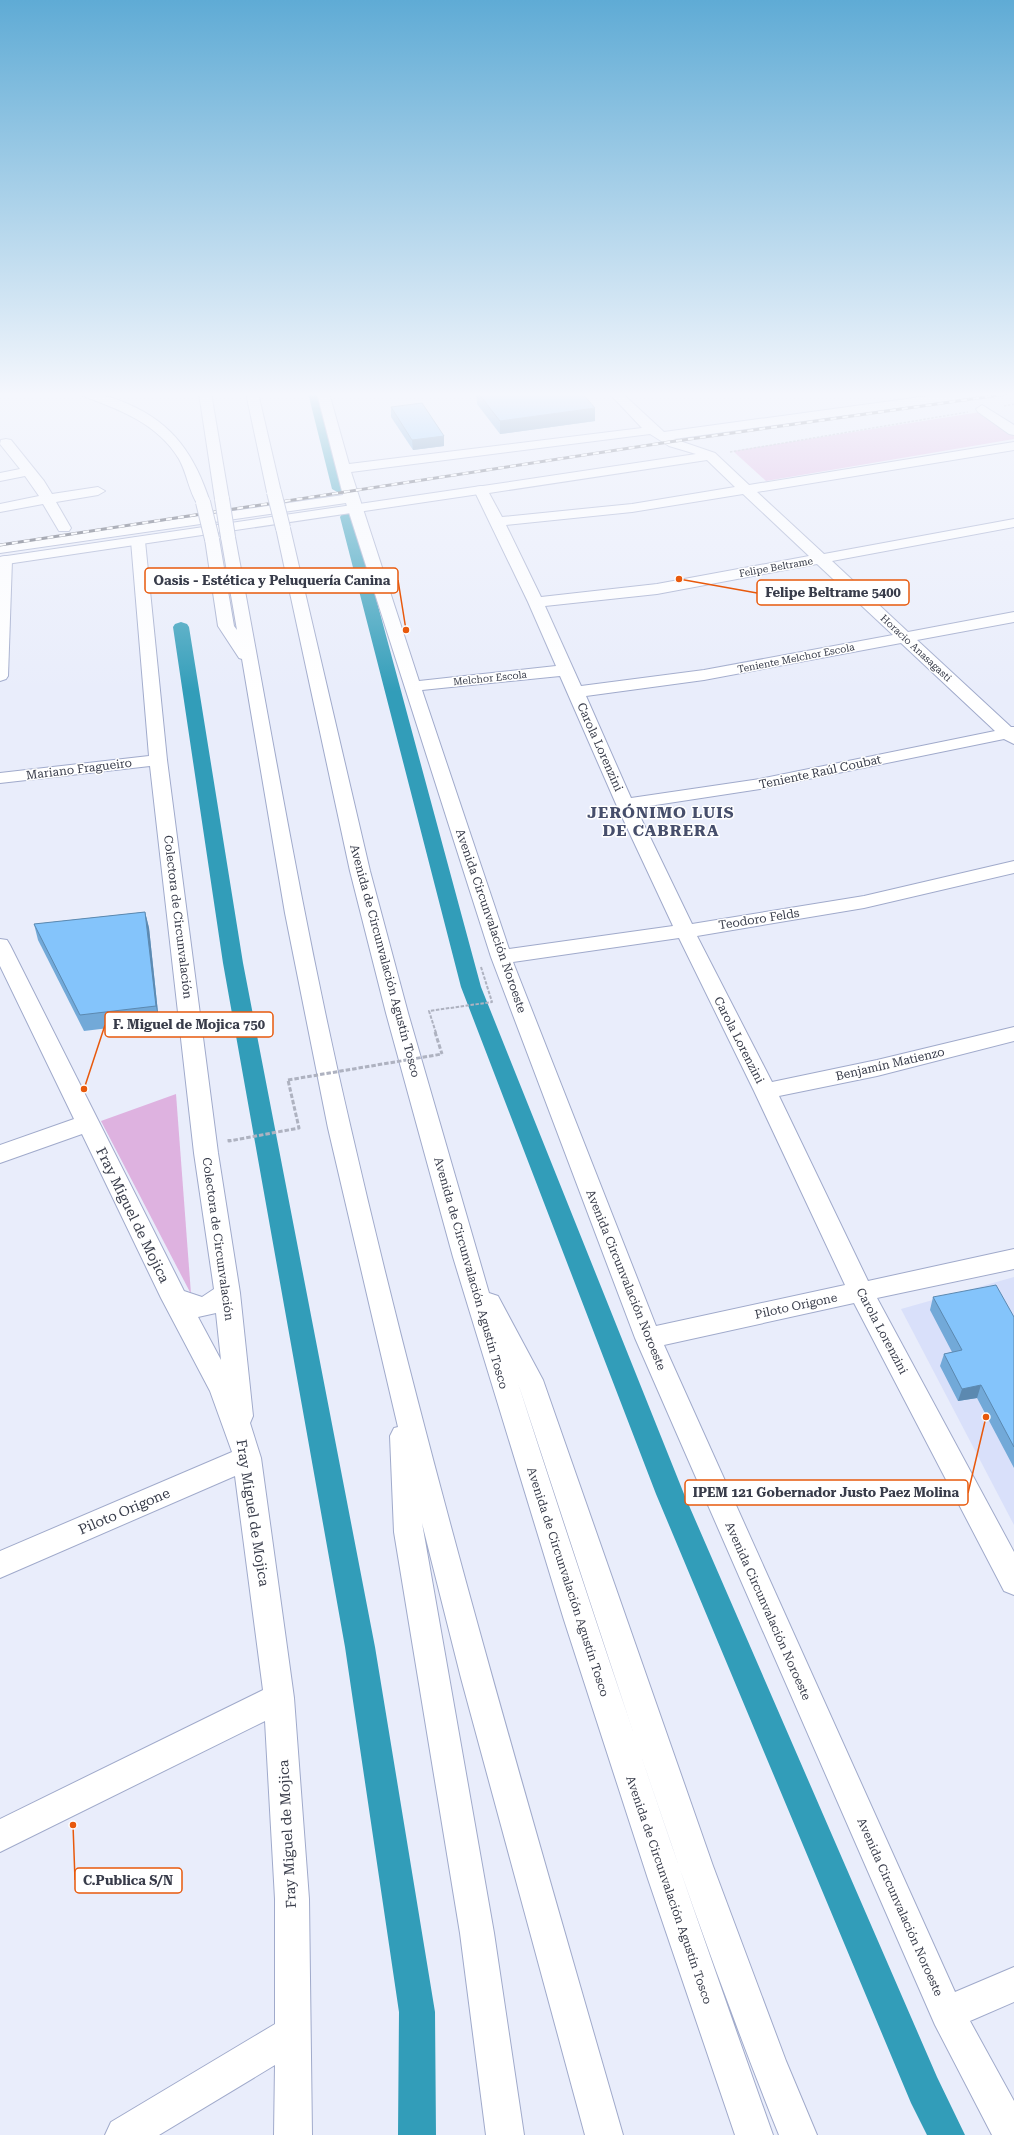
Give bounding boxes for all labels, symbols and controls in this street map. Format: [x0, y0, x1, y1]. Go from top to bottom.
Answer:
street label: Felipe Beltrame [738, 555, 814, 579]
callout: Oasis - Estética y Peluquería Canina [145, 568, 398, 593]
text: Oasis - Estética y Peluquería Canina [154, 573, 391, 588]
callout: Felipe Beltrame 5400 [757, 580, 909, 605]
text: Felipe Beltrame 5400 [765, 585, 901, 600]
street label: Horacio Anasagasti [878, 612, 954, 684]
street label: Teniente Melchor Escola [737, 641, 856, 675]
street label: Melchor Escola [453, 669, 528, 687]
street label: Carola Lorenzini [574, 700, 626, 794]
street label: Teniente Raúl Coubat [758, 752, 883, 792]
street label: Mariano Fragueiro [25, 756, 133, 782]
district label: JERÓNIMO LUIS DE CABRERA [587, 803, 735, 840]
street label: Avenida Circunvalación Noroeste [453, 827, 529, 1015]
street label: Colectora de Circunvalación [161, 834, 195, 1000]
street label: Avenida de Circunvalación Agustín Tosco [347, 843, 423, 1079]
street label: Teodoro Felds [718, 906, 801, 932]
street label: Carola Lorenzini [711, 994, 767, 1086]
callout: F. Miguel de Mojica 750 [105, 1012, 273, 1037]
text: F. Miguel de Mojica 750 [113, 1017, 265, 1032]
street label: Benjamín Matienzo [834, 1045, 946, 1083]
street label: Fray Miguel de Mojica [93, 1145, 173, 1286]
street label: Avenida de Circunvalación Agustín Tosco [431, 1155, 511, 1391]
street label: Colectora de Circunvalación [200, 1157, 236, 1322]
street label: Avenida Circunvalación Noroeste [583, 1188, 669, 1373]
street label: Carola Lorenzini [853, 1286, 911, 1377]
street label: Piloto Origone [754, 1290, 839, 1322]
street label: Fray Miguel de Mojica [233, 1438, 273, 1588]
street label: Avenida de Circunvalación Agustín Tosco [524, 1465, 612, 1699]
callout: IPEM 121 Gobernador Justo Paez Molina [685, 1480, 968, 1505]
street label: Piloto Origone [76, 1484, 172, 1537]
text: IPEM 121 Gobernador Justo Paez Molina [693, 1485, 960, 1500]
street label: Avenida Circunvalación Noroeste [722, 1520, 814, 1703]
street label: Fray Miguel de Mojica [275, 1759, 299, 1909]
street label: Avenida de Circunvalación Agustín Tosco [623, 1774, 715, 2006]
street label: Avenida Circunvalación Noroeste [854, 1816, 946, 1999]
callout: C.Publica S/N [75, 1868, 182, 1893]
text: C.Publica S/N [83, 1873, 173, 1888]

